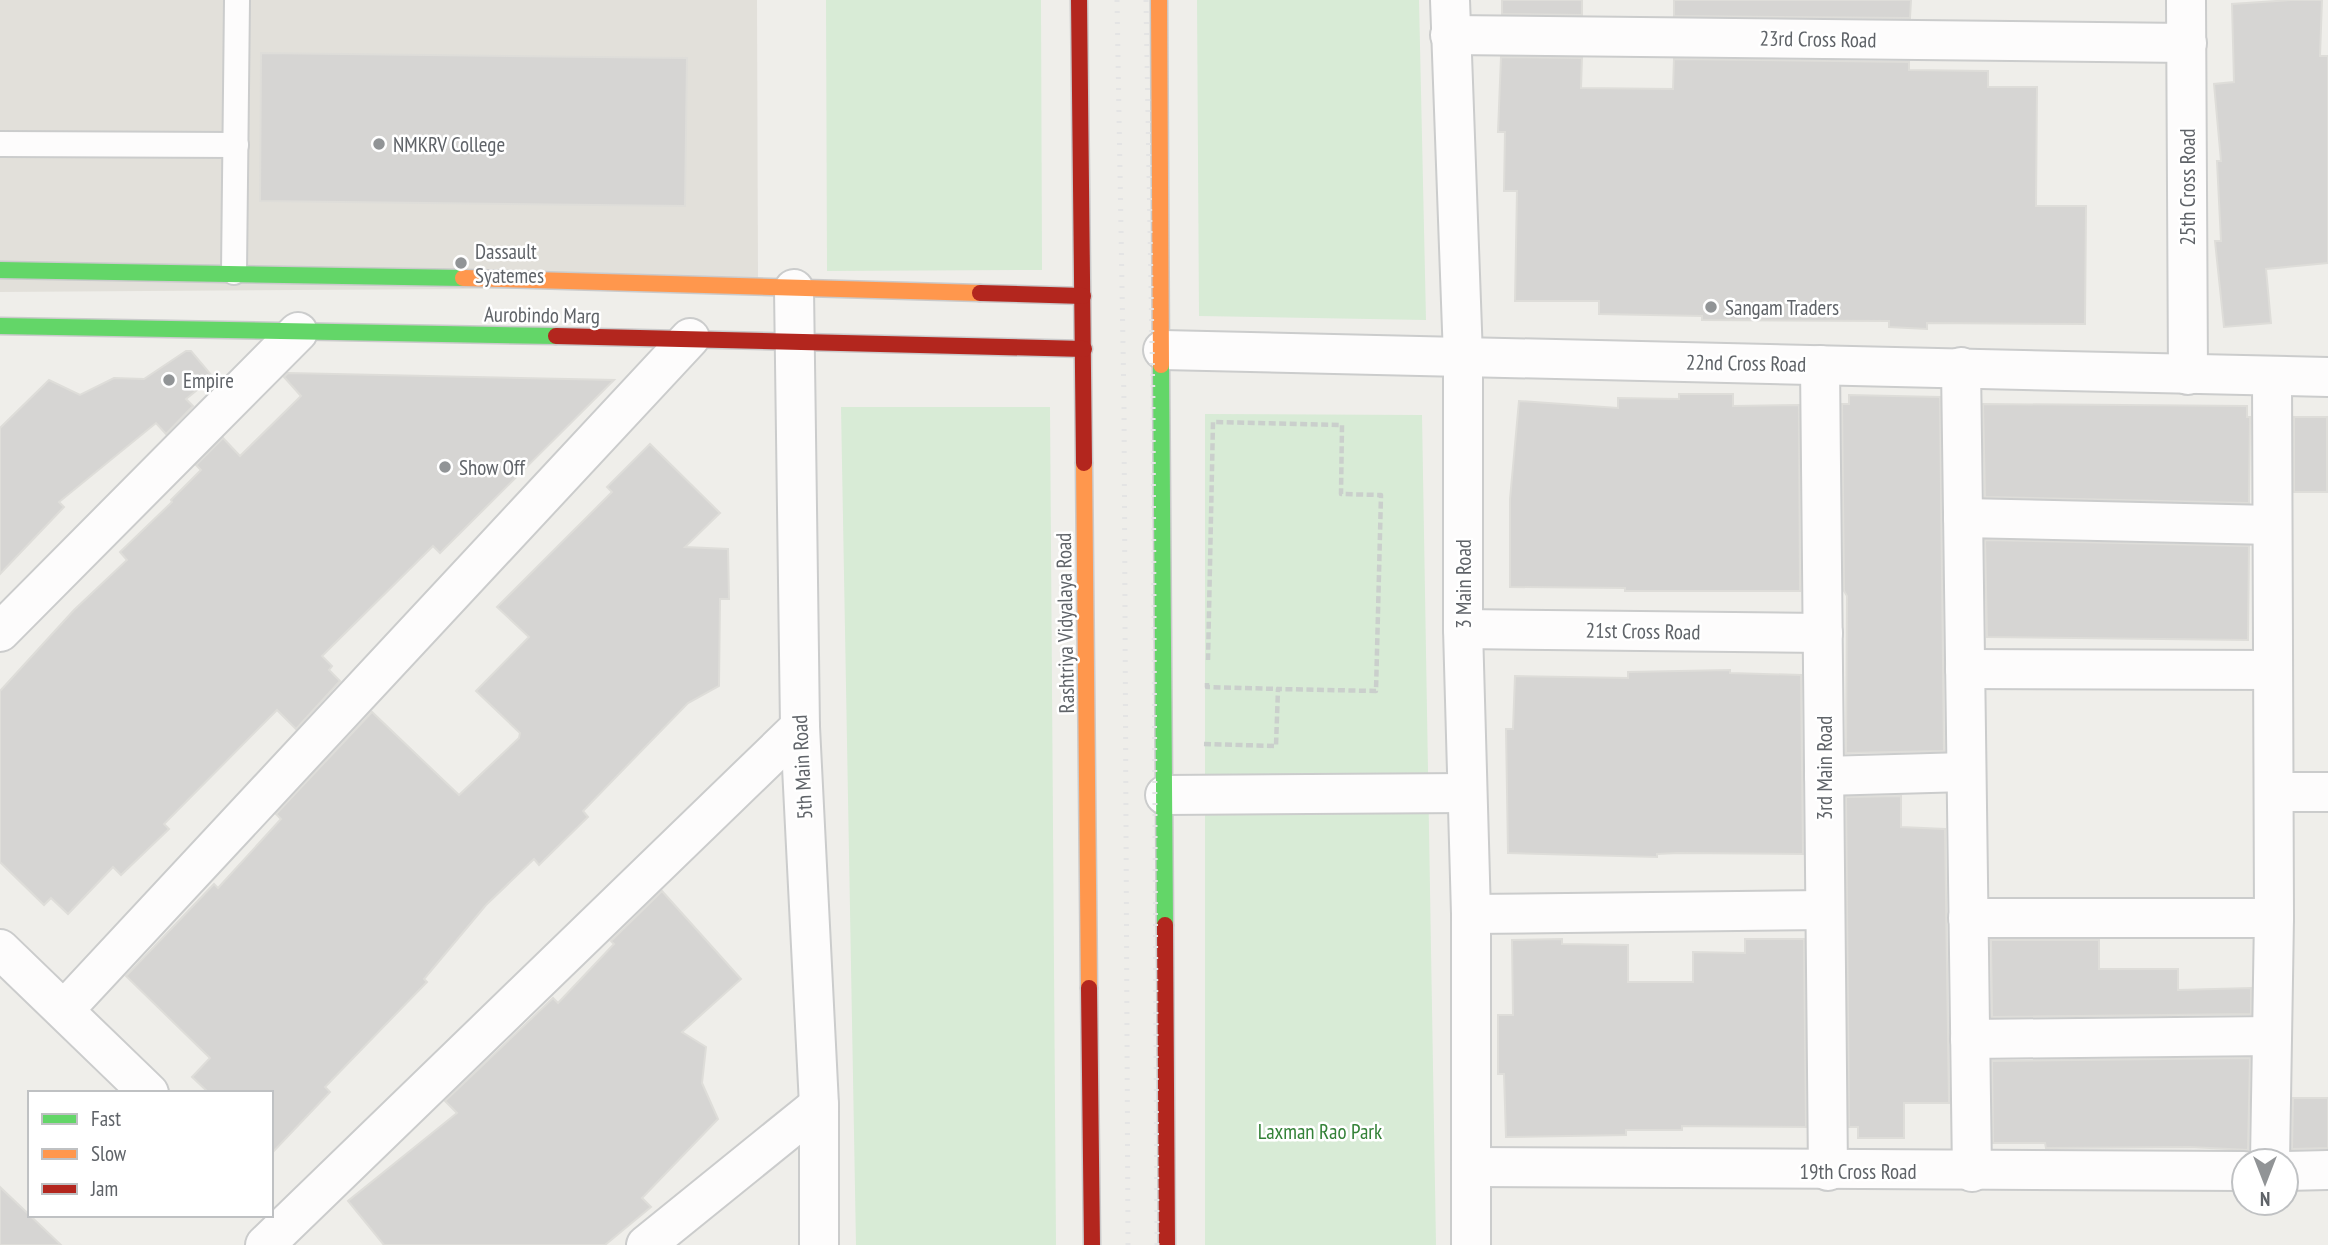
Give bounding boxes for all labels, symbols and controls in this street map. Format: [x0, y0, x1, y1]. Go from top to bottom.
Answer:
street label: 23rd Cross Road [1759, 24, 1877, 54]
street label: 25th Cross Road [2174, 128, 2201, 246]
place label: NMKRV College [393, 131, 505, 158]
marker: NMKRV College [371, 136, 387, 152]
place label: Dassault Syatemes [475, 238, 544, 289]
marker: Dassault Syatemes [453, 255, 469, 271]
place label: Sangam Traders [1725, 294, 1839, 321]
marker: Sangam Traders [1703, 299, 1719, 315]
street label: Aurobindo Marg [484, 300, 600, 330]
street label: 22nd Cross Road [1686, 348, 1806, 378]
place label: Empire [183, 367, 234, 394]
marker: Empire [161, 372, 177, 388]
place label: Show Off [459, 454, 525, 481]
marker: Show Off [437, 459, 453, 475]
street label: Rashtriya Vidyalaya Road [1050, 532, 1080, 714]
street label: 3 Main Road [1450, 539, 1477, 629]
street label: 21st Cross Road [1585, 616, 1701, 646]
street label: 5th Main Road [786, 714, 818, 820]
street label: 3rd Main Road [1811, 716, 1838, 820]
legend [28, 1091, 273, 1217]
text: Fast [91, 1105, 121, 1132]
park label: Laxman Rao Park [1258, 1118, 1382, 1145]
text: Slow [91, 1140, 127, 1167]
north arrow [2230, 1147, 2300, 1217]
street label: 19th Cross Road [1799, 1158, 1917, 1185]
text: Jam [90, 1175, 118, 1202]
text: N [2260, 1187, 2270, 1211]

